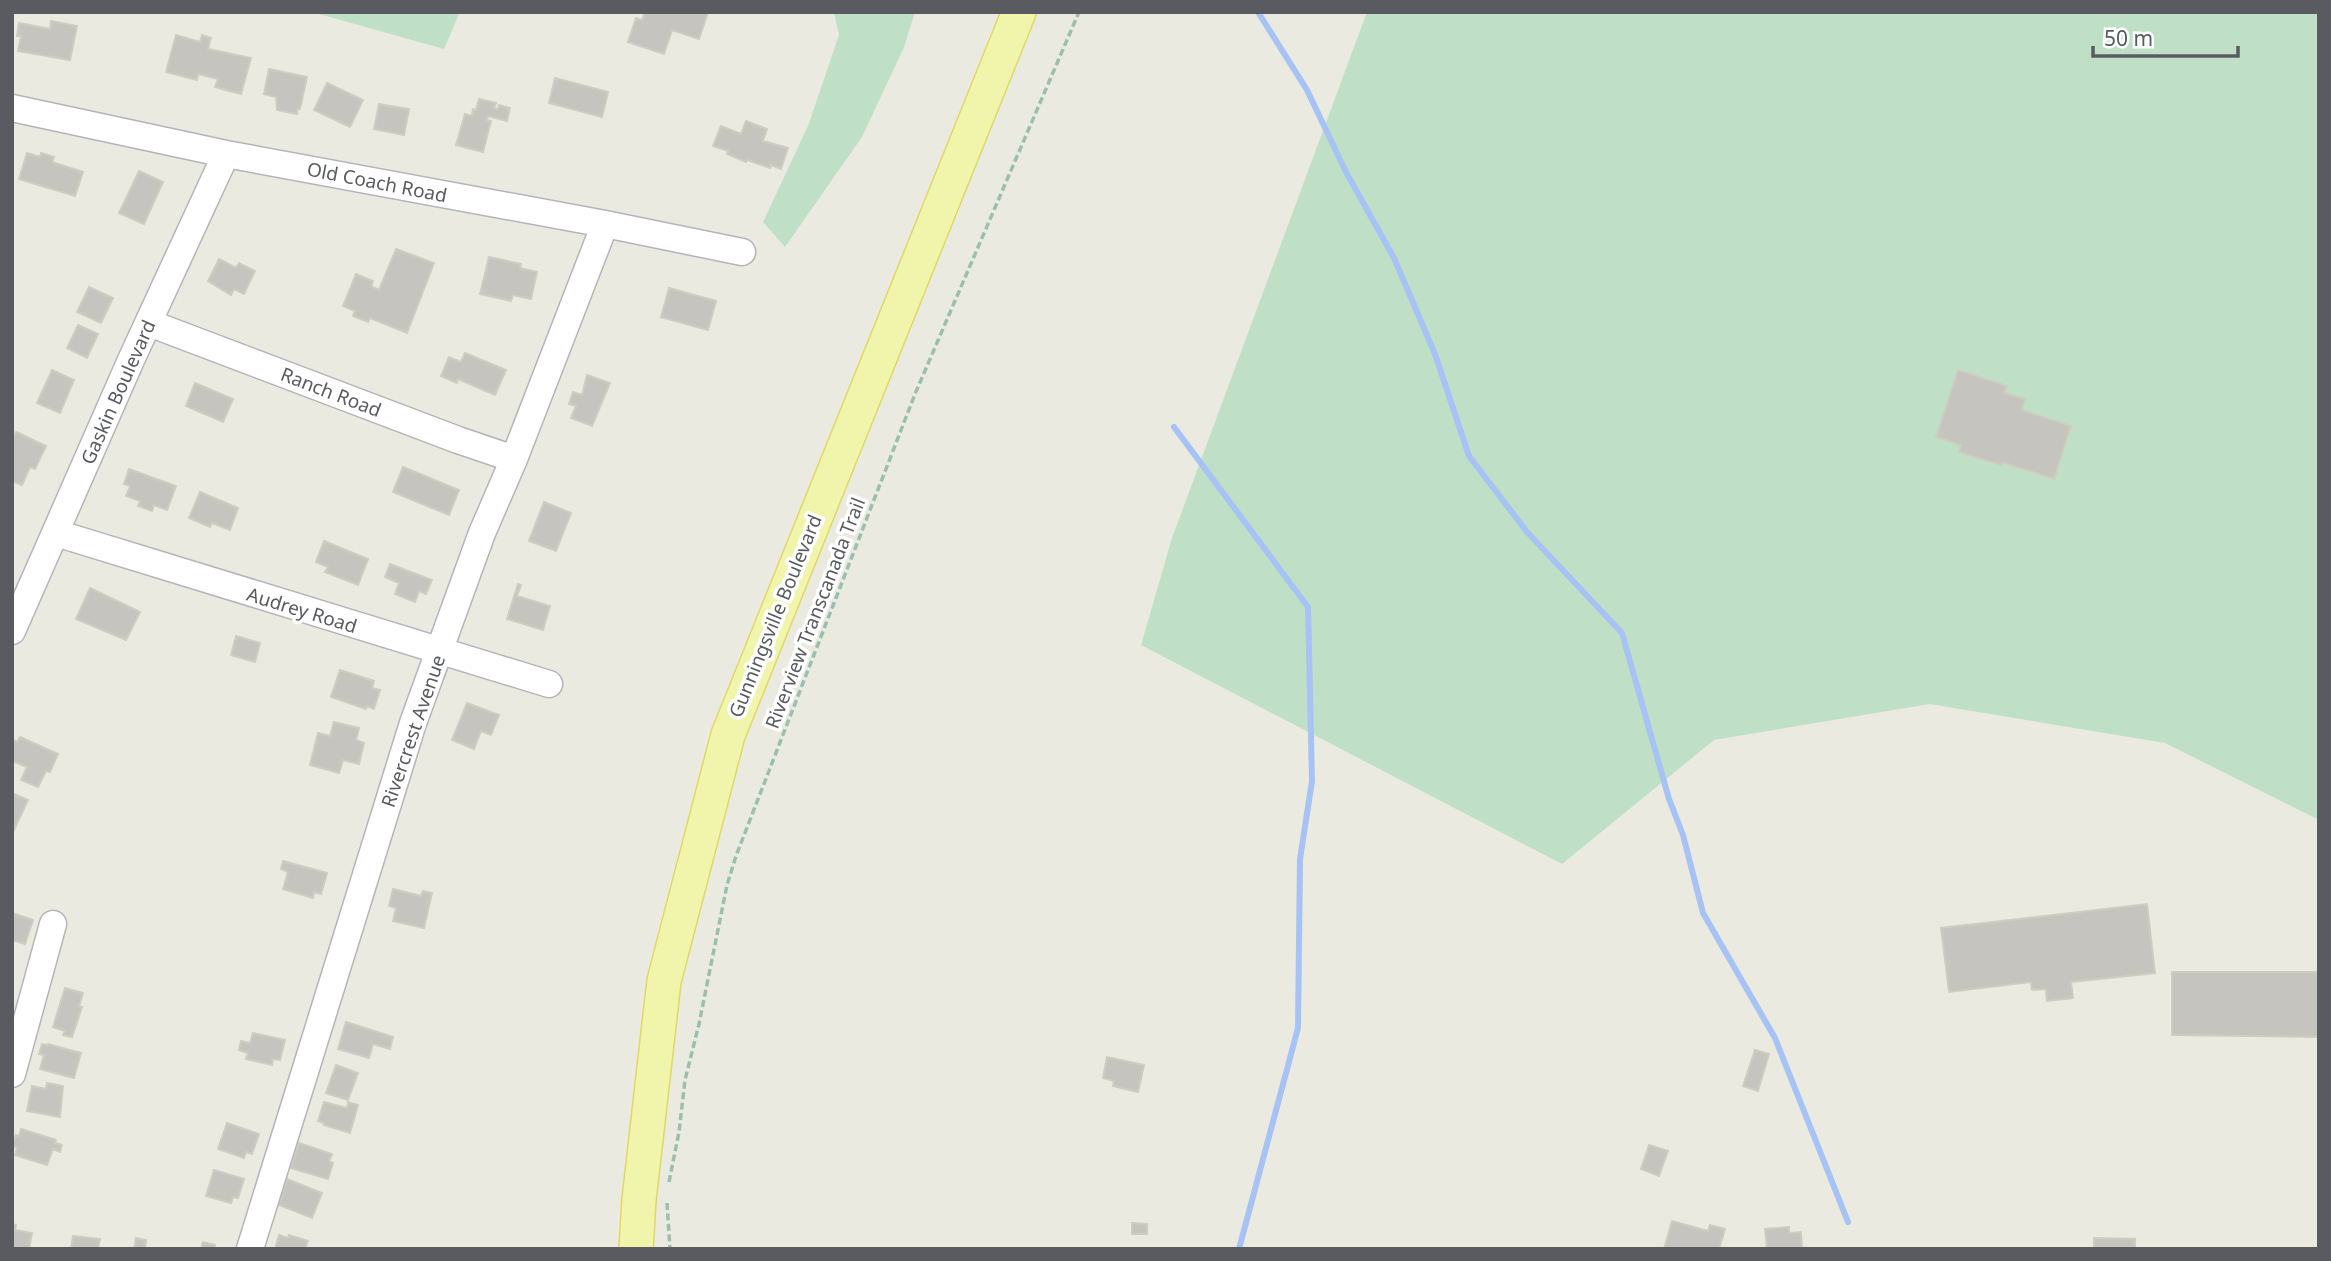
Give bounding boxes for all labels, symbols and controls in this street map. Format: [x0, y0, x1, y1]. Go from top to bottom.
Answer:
scale bar [2093, 14, 2238, 58]
text: 50 m [2104, 24, 2153, 52]
street label: Old Coach Road [305, 156, 449, 208]
street label: Gaskin Boulevard [74, 316, 162, 468]
street label: Ranch Road [277, 361, 385, 423]
street label: Riverview Transcanada Trail [759, 494, 871, 732]
street label: Gunningsville Boulevard [722, 511, 828, 721]
street label: Audrey Road [244, 581, 360, 639]
street label: Rivercrest Avenue [375, 651, 451, 811]

